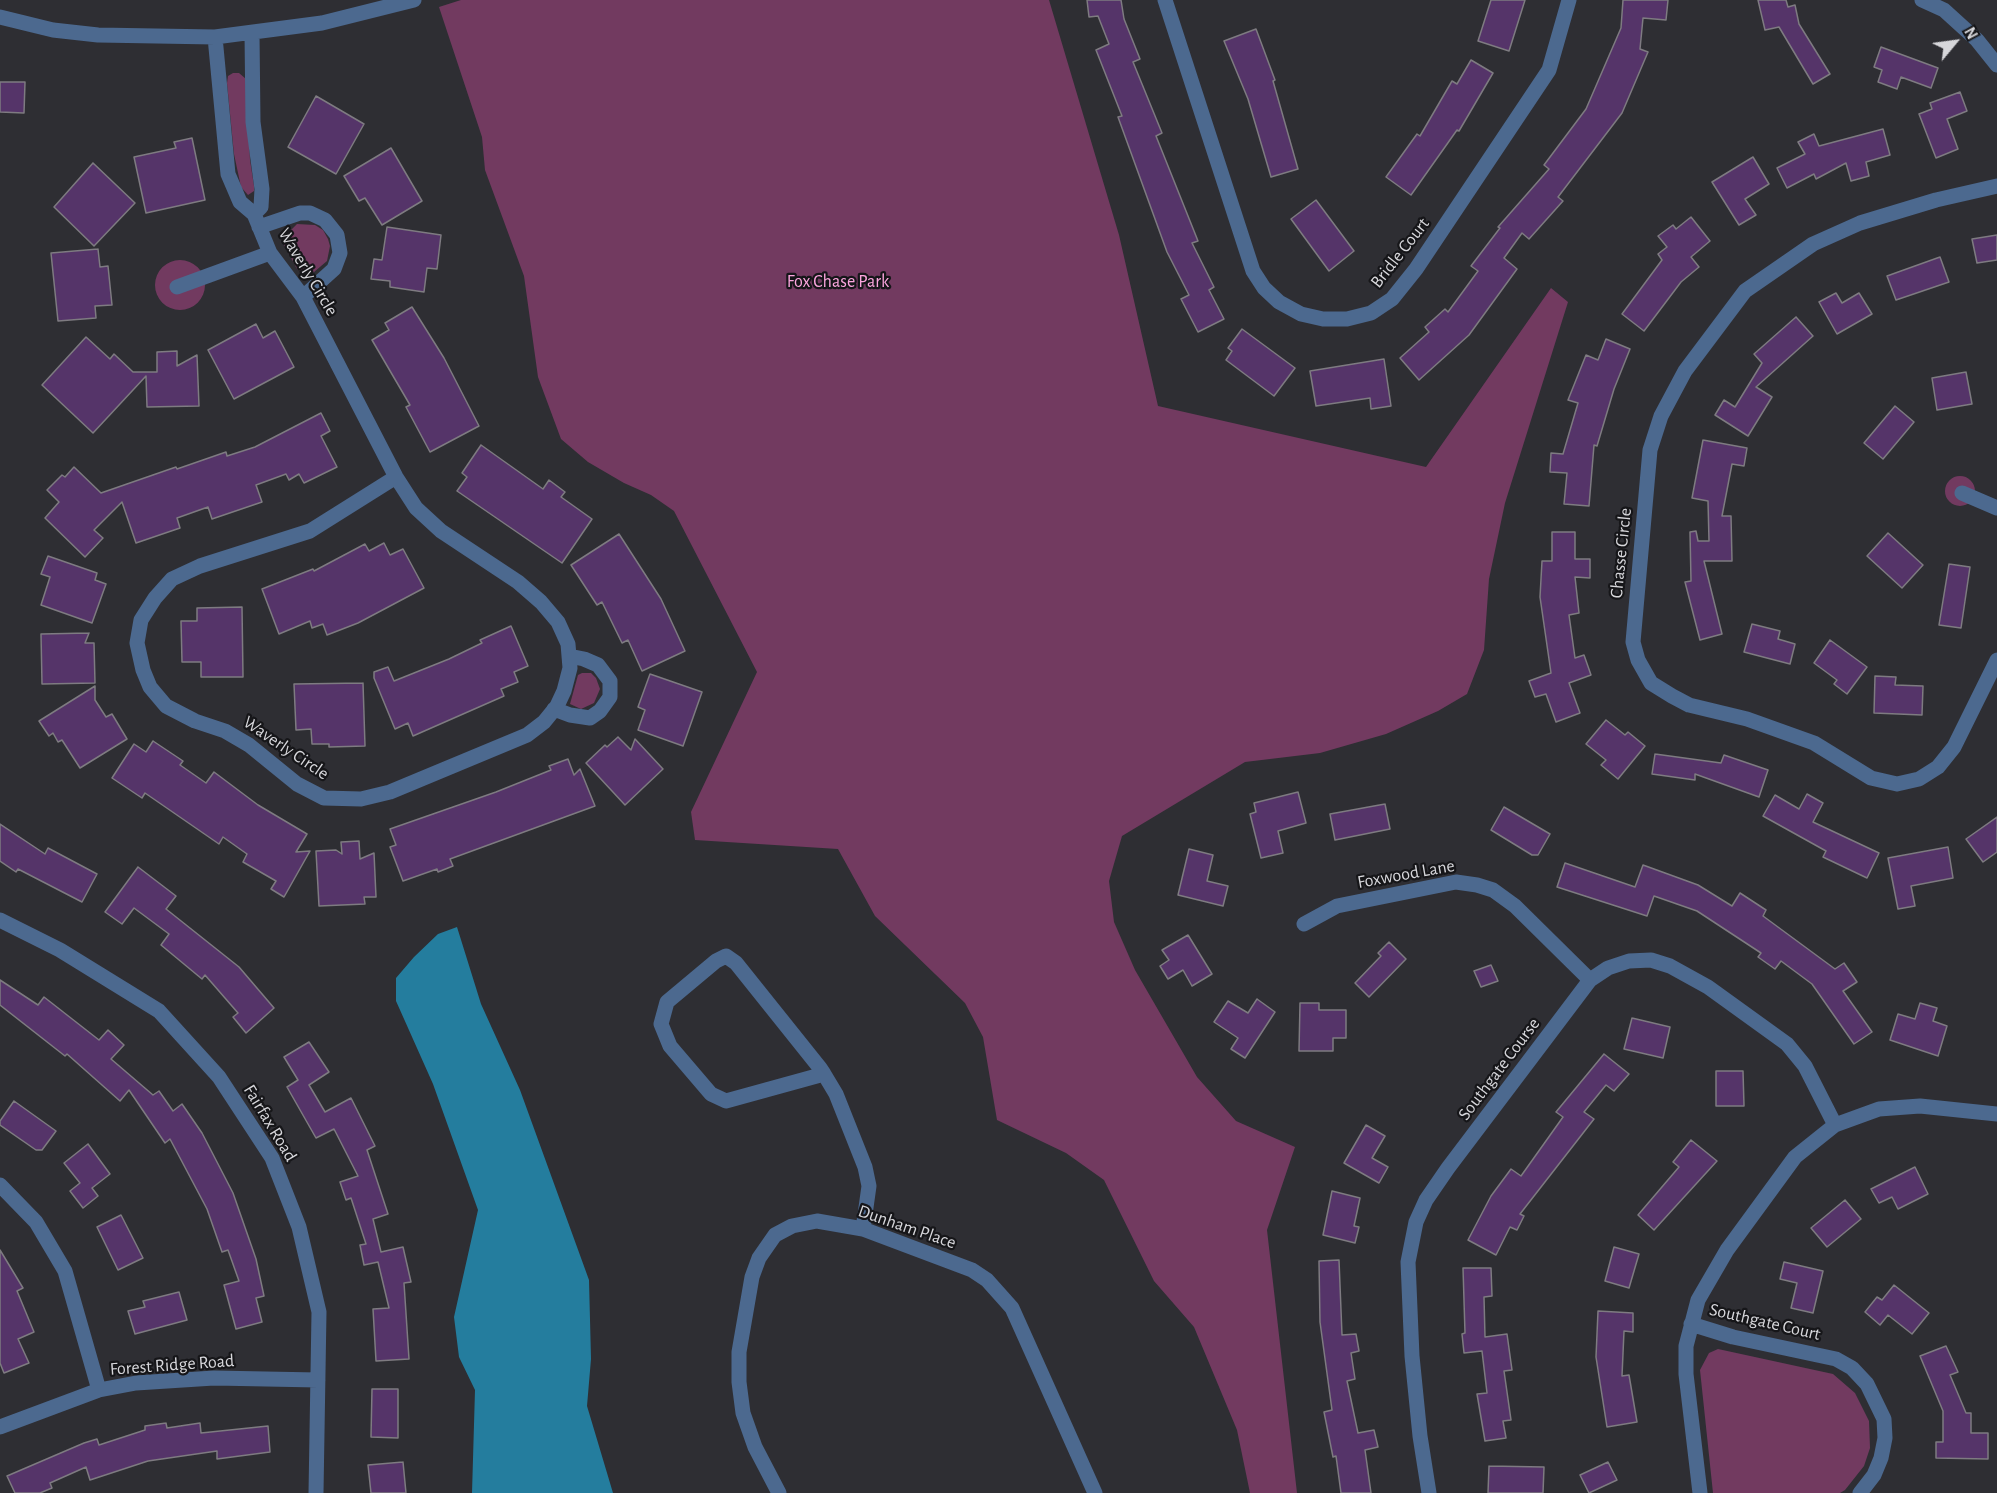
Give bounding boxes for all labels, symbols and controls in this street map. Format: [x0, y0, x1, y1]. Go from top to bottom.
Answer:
north arrow [1925, 12, 1985, 72]
text: N [1961, 25, 1980, 42]
street label: Bridle Court [1366, 214, 1434, 292]
street label: Waverly Circle [273, 224, 343, 320]
park label: Fox Chase Park [787, 271, 889, 293]
street label: Chasse Circle [1606, 507, 1636, 599]
street label: Waverly Circle [239, 711, 333, 785]
street label: Foxwood Lane [1356, 855, 1456, 893]
street label: Southgate Course [1454, 1014, 1544, 1124]
street label: Fairfax Road [239, 1081, 301, 1165]
street label: Dunham Place [855, 1200, 959, 1254]
street label: Southgate Court [1707, 1299, 1823, 1345]
street label: Forest Ridge Road [109, 1350, 235, 1380]

